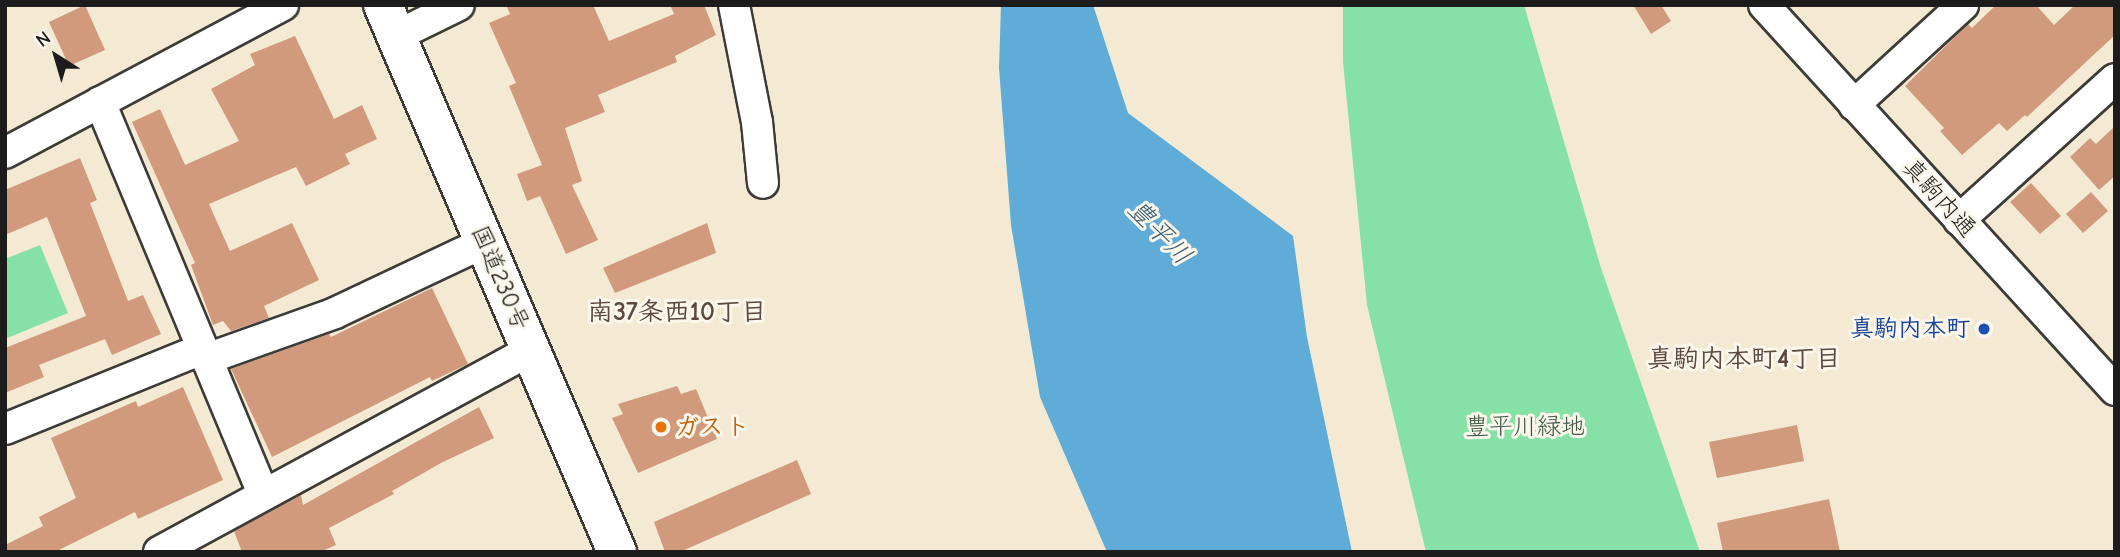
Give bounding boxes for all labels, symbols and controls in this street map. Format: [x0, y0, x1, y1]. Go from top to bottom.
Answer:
north arrow [21, 21, 91, 91]
text: N [32, 27, 55, 52]
street label: 真駒内通 [1896, 153, 1982, 243]
water label: 豊平川 [1121, 194, 1197, 272]
street label: 国道230号 [465, 221, 535, 335]
district label: 南37条西10丁目 [587, 297, 767, 329]
place label: 真駒内本町 [1850, 315, 1970, 343]
marker: 真駒内本町 [1976, 321, 1992, 337]
district label: 真駒内本町4丁目 [1647, 344, 1841, 376]
place label: ガスト [675, 413, 747, 441]
park label: 豊平川緑地 [1465, 413, 1585, 441]
marker: ガスト [653, 419, 669, 435]

